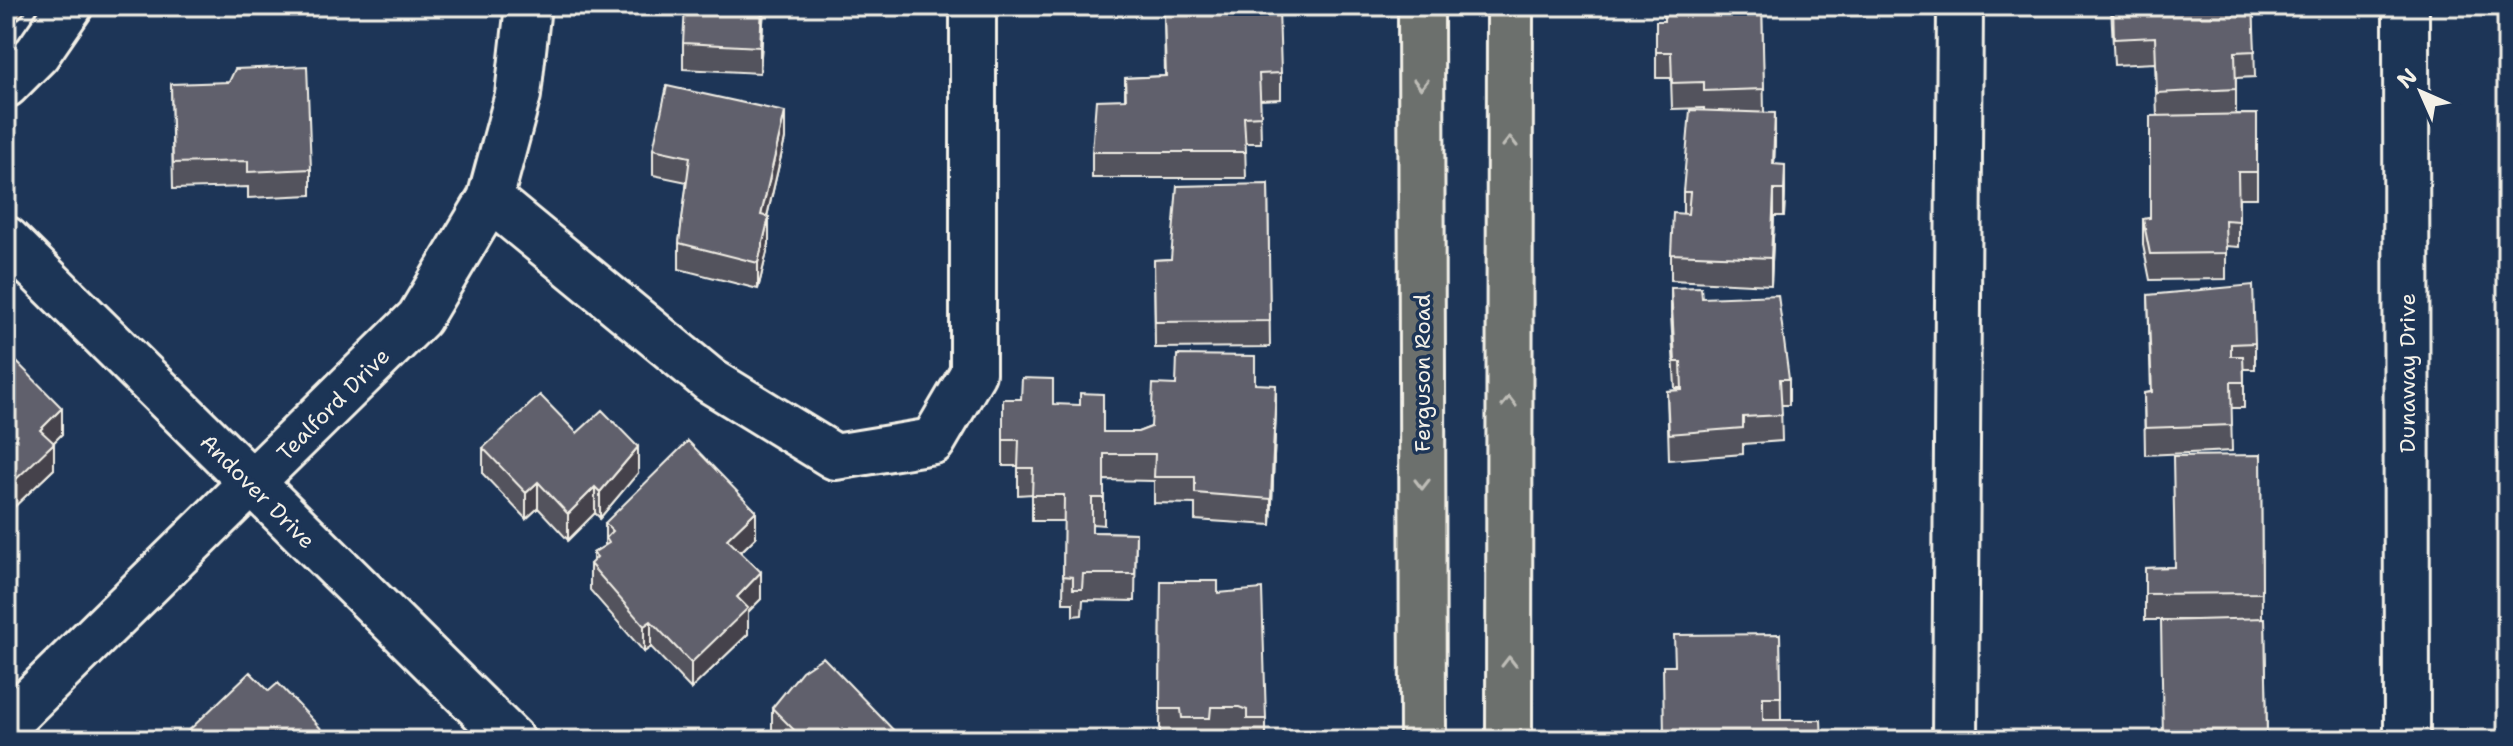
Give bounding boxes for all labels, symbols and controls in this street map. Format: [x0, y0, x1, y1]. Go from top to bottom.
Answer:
north arrow [2381, 52, 2461, 132]
text: N [2391, 62, 2424, 95]
one-way arrow [1412, 78, 1430, 91]
one-way arrow [1501, 135, 1519, 148]
street label: Dunaway Drive [2393, 293, 2422, 453]
street label: Ferguson Road [1408, 294, 1437, 452]
street label: Tealford Drive [271, 342, 396, 467]
one-way arrow [1500, 395, 1518, 408]
street label: Andover Drive [194, 428, 321, 555]
one-way arrow [1413, 478, 1431, 491]
one-way arrow [1500, 655, 1518, 668]

